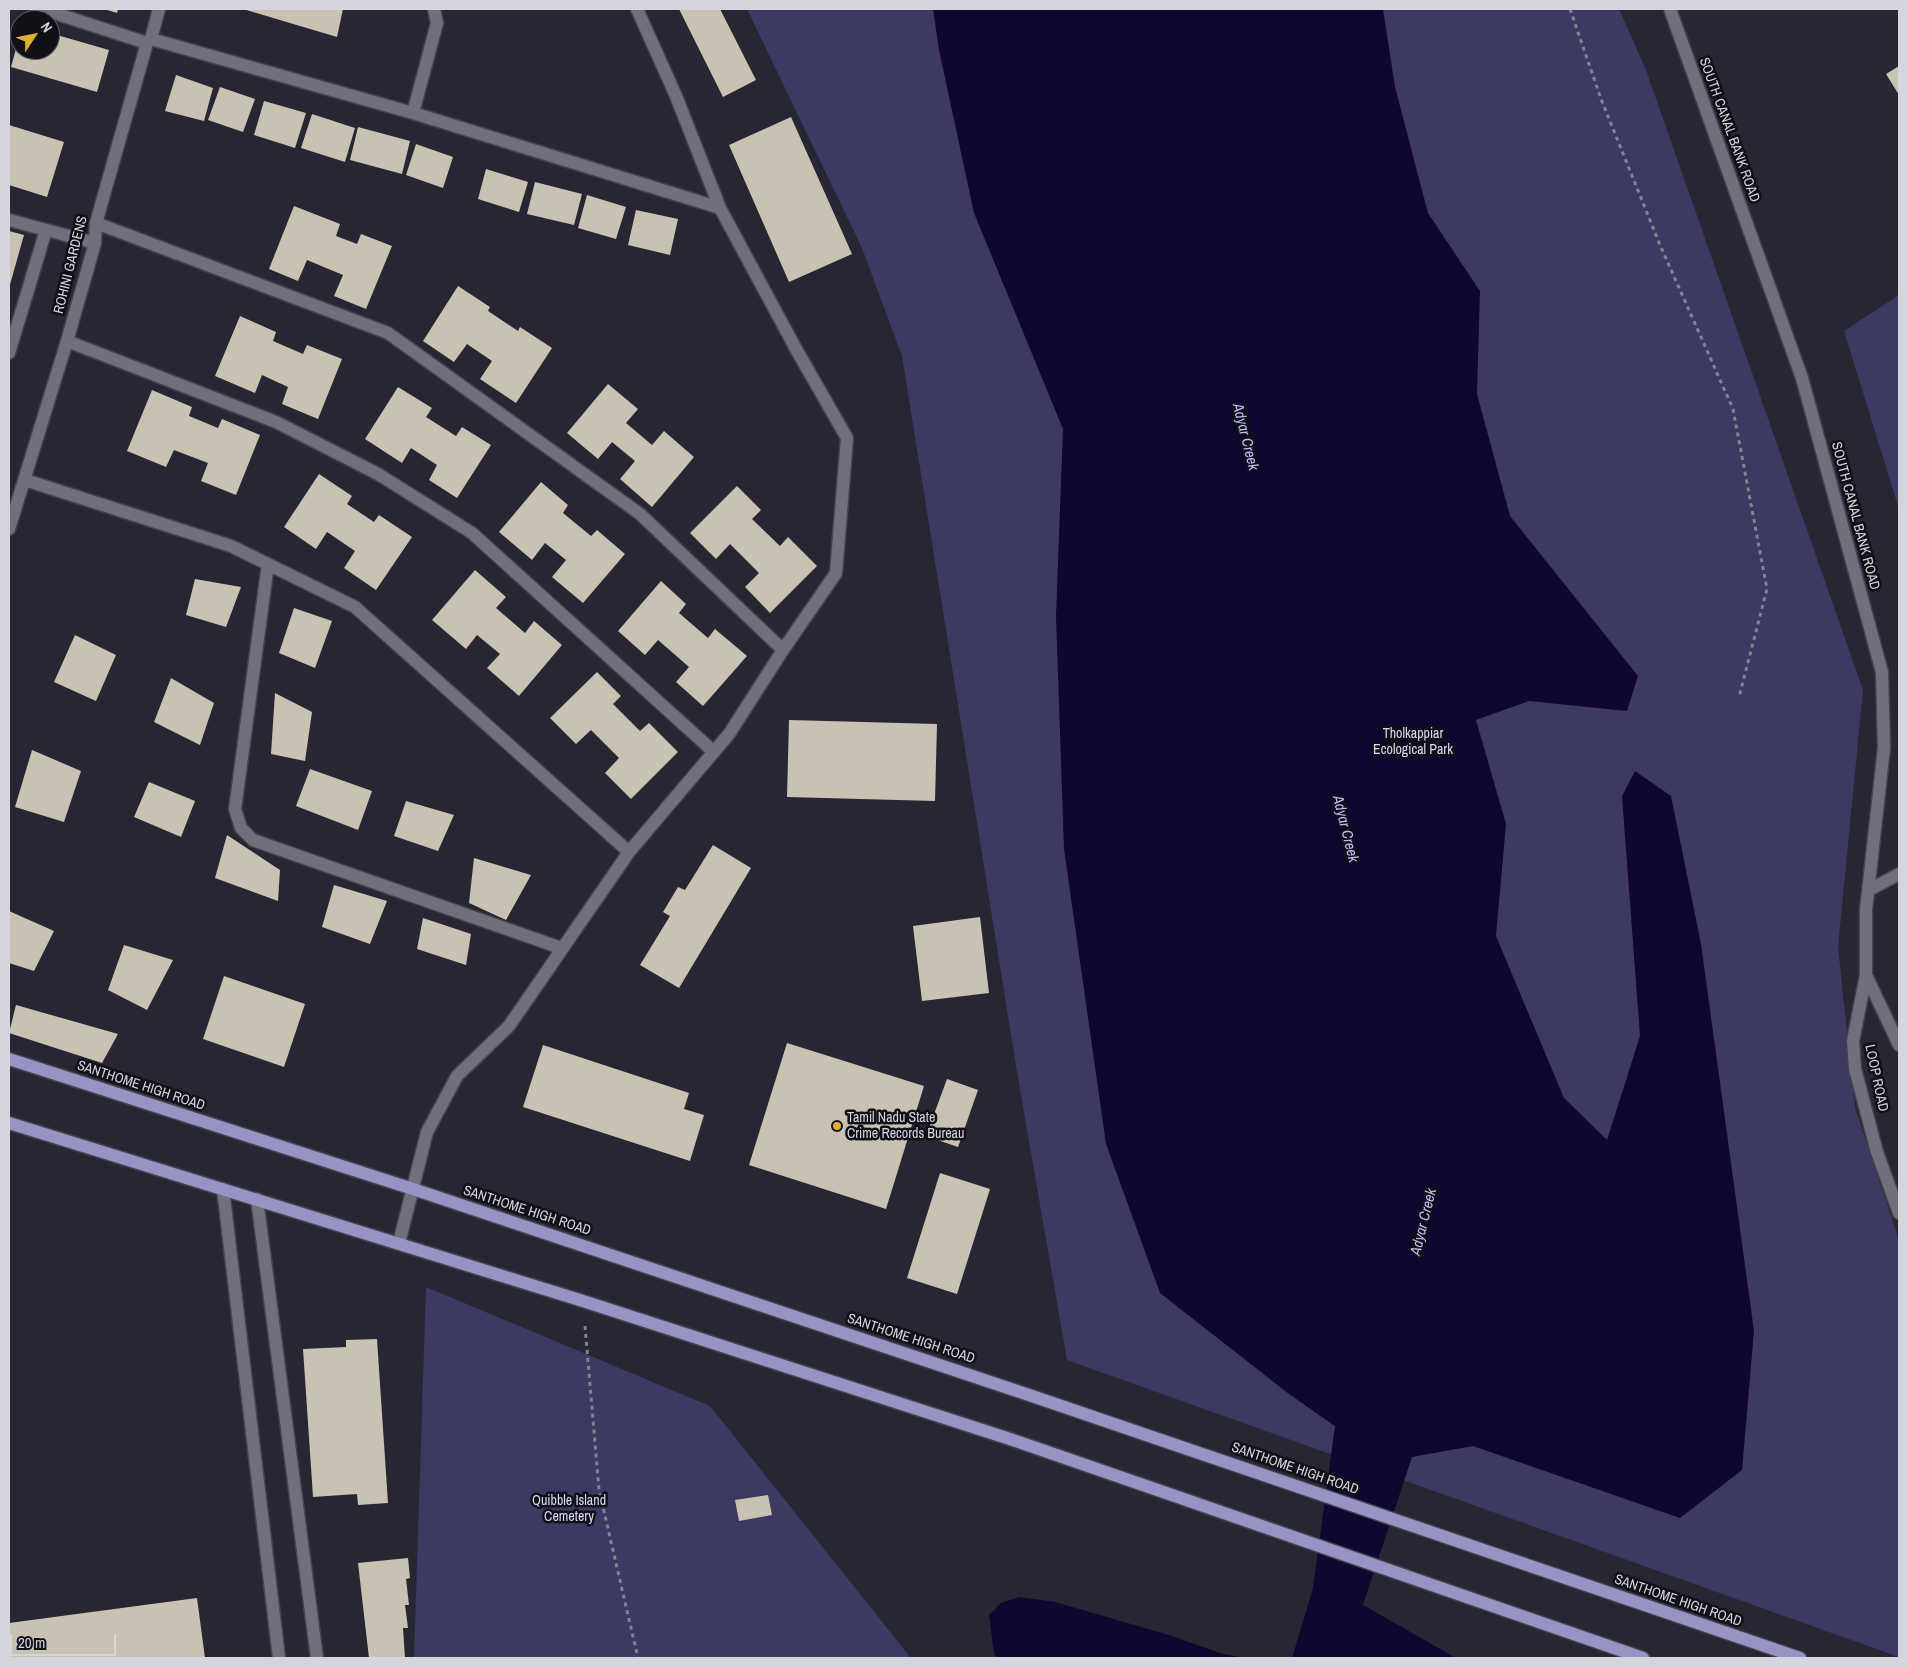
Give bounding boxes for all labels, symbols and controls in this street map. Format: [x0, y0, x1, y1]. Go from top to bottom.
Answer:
north arrow [10, 10, 60, 60]
text: N [37, 19, 56, 36]
street label: SOUTH CANAL BANK ROAD [1695, 55, 1763, 205]
street label: ROHINI GARDENS [51, 214, 91, 316]
water label: Adyar Creek [1228, 402, 1262, 472]
street label: SOUTH CANAL BANK ROAD [1827, 440, 1883, 592]
park label: Tholkappiar Ecological Park [1373, 726, 1453, 759]
water label: Adyar Creek [1328, 794, 1362, 864]
street label: LOOP ROAD [1861, 1043, 1891, 1113]
street label: SANTHOME HIGH ROAD [75, 1057, 207, 1115]
place label: Tamil Nadu State Crime Records Bureau [847, 1110, 964, 1142]
marker: Tamil Nadu State Crime Records Bureau [831, 1120, 843, 1132]
street label: SANTHOME HIGH ROAD [461, 1182, 593, 1240]
water label: Adyar Creek [1407, 1187, 1441, 1257]
street label: SANTHOME HIGH ROAD [845, 1310, 977, 1368]
street label: SANTHOME HIGH ROAD [1229, 1439, 1361, 1499]
park label: Quibble Island Cemetery [532, 1493, 606, 1525]
street label: SANTHOME HIGH ROAD [1612, 1571, 1744, 1631]
scale bar [12, 1624, 119, 1656]
text: 20 m [18, 1632, 45, 1653]

